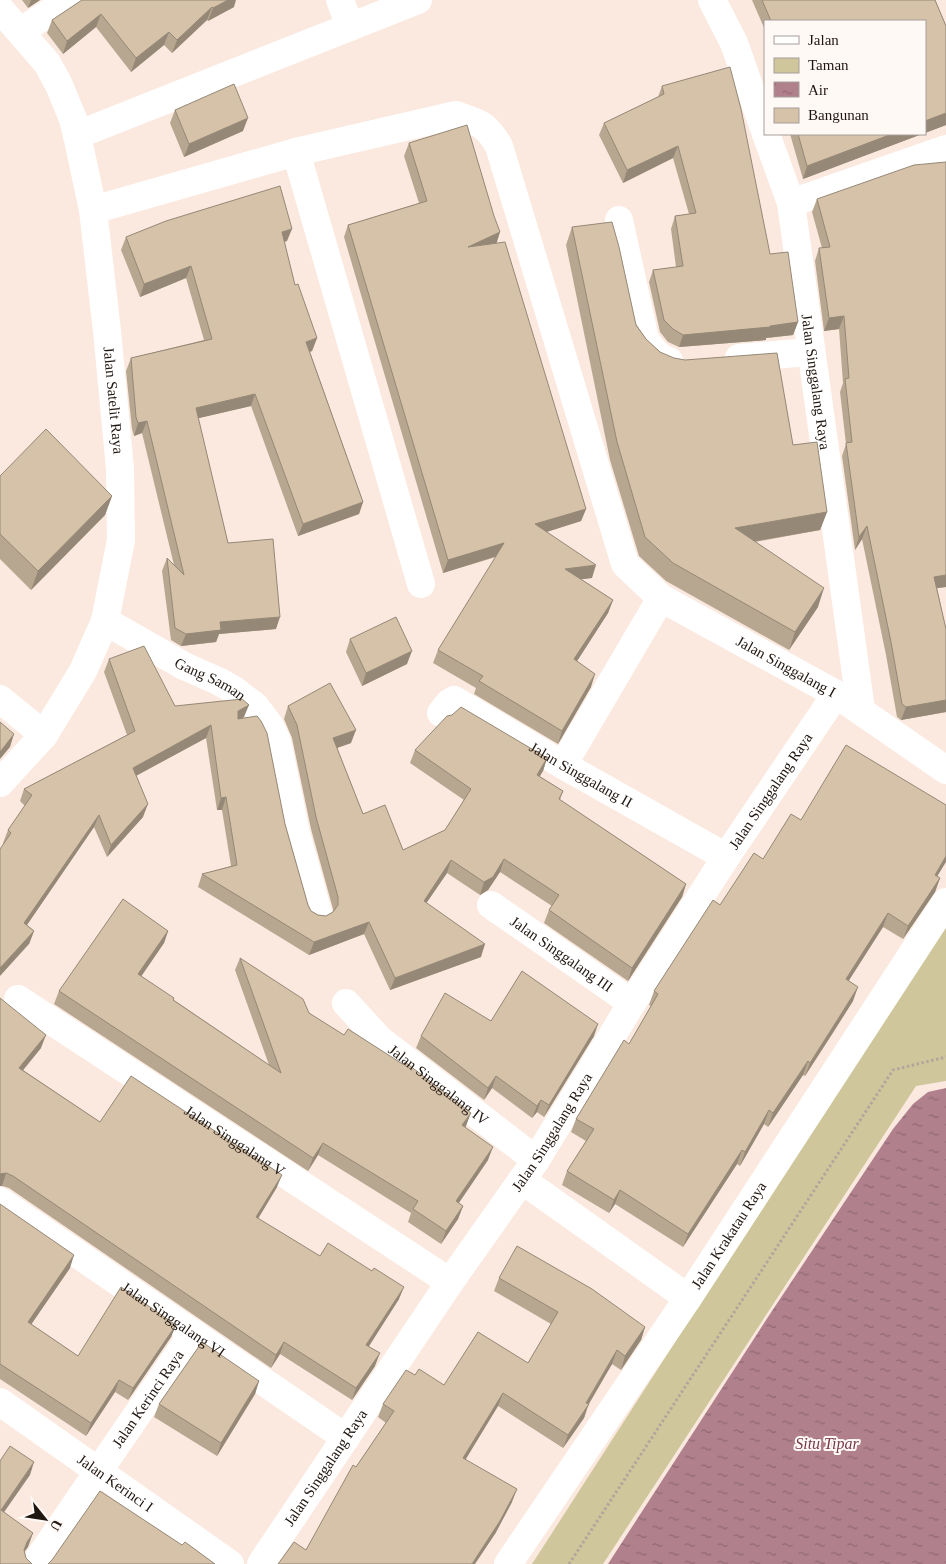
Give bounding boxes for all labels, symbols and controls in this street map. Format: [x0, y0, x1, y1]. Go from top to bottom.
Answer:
legend [764, 20, 926, 135]
text: Jalan [808, 32, 839, 48]
text: Taman [808, 57, 849, 73]
text: Air [808, 82, 828, 98]
text: Bangunan [808, 107, 869, 123]
street label: Jalan Singgalang Raya [798, 313, 833, 451]
street label: Jalan Satelit Raya [101, 346, 127, 455]
street label: Jalan Singgalang I [734, 633, 838, 700]
street label: Gang Saman [172, 654, 249, 704]
street label: Jalan Singgalang Raya [726, 730, 816, 852]
street label: Jalan Singgalang II [527, 739, 635, 811]
street label: Jalan Singgalang III [507, 913, 616, 995]
street label: Jalan Singgalang IV [385, 1041, 492, 1128]
street label: Jalan Singgalang Raya [509, 1070, 595, 1194]
street label: Jalan Singgalang V [182, 1102, 288, 1180]
street label: Jalan Krakatau Raya [688, 1179, 770, 1292]
street label: Jalan Singgalang VI [119, 1279, 228, 1361]
street label: Jalan Kerinci Raya [109, 1347, 187, 1451]
street label: Jalan Singgalang Raya [281, 1406, 370, 1529]
water label: Situ Tipar [795, 1435, 860, 1453]
street label: Jalan Kerinci I [75, 1451, 156, 1515]
north arrow [20, 1494, 70, 1544]
text: U [47, 1517, 65, 1533]

